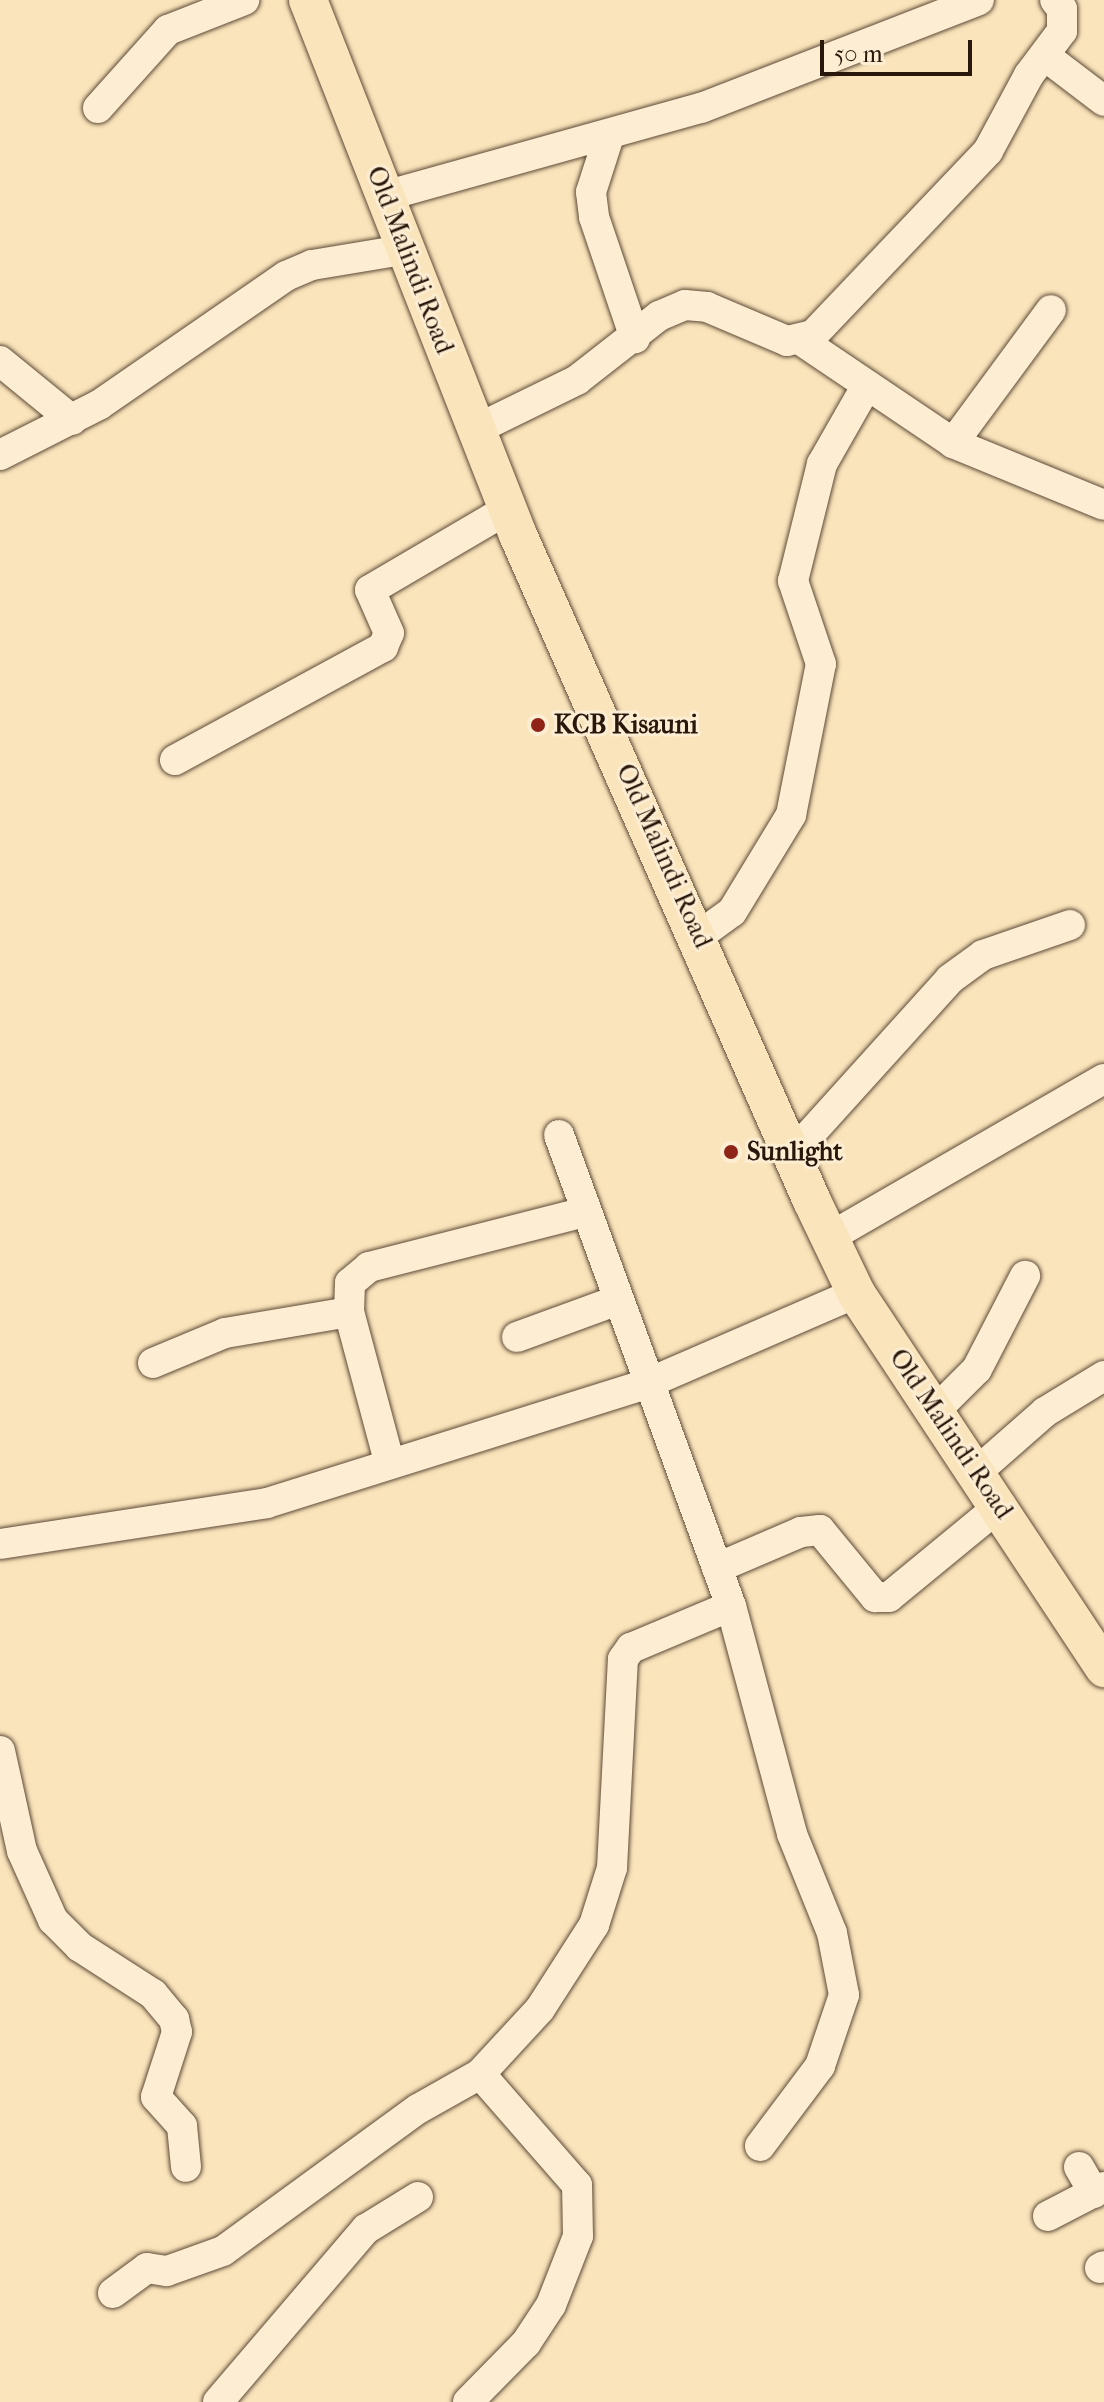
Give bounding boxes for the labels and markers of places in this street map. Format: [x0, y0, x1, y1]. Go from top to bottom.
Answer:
place label: KCB Kisauni [554, 709, 698, 741]
marker: KCB Kisauni [529, 716, 547, 734]
place label: Sunlight [747, 1136, 842, 1168]
marker: Sunlight [722, 1143, 740, 1161]

